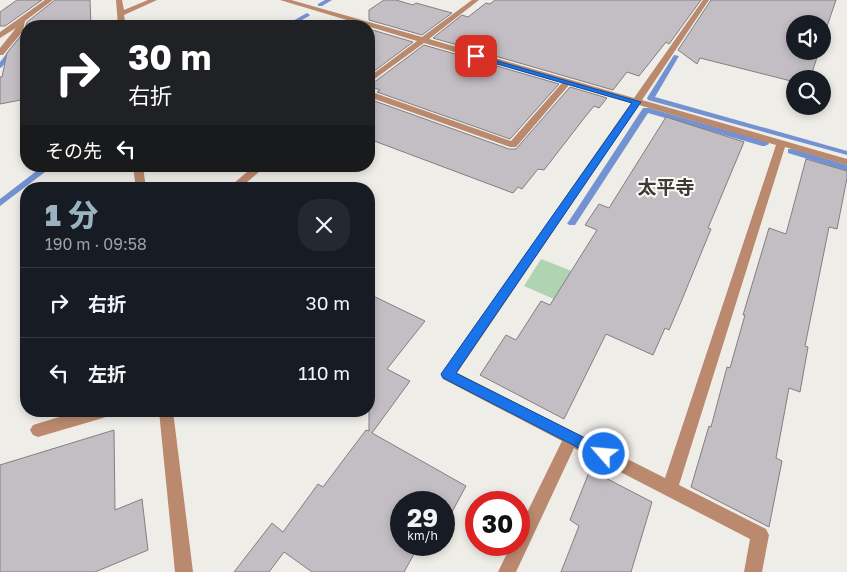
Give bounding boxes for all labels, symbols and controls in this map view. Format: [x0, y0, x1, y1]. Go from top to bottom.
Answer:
map controls [786, 15, 831, 115]
button: sound [786, 15, 831, 60]
pin [455, 35, 497, 77]
text: 30 m [128, 36, 211, 78]
icon: right [45, 40, 110, 105]
icon: arrive [462, 42, 490, 70]
button: search [786, 70, 831, 115]
text: 右折 [128, 82, 172, 109]
icon: left [112, 135, 140, 163]
text: その先 [45, 139, 102, 162]
district label: 太平寺 [637, 175, 695, 198]
text: 1 分 [45, 197, 98, 233]
button: close [298, 199, 350, 251]
text: 190 m · 09:58 [45, 234, 147, 254]
icon: right [45, 289, 73, 317]
text: 30 m [306, 291, 350, 314]
text: 右折 [88, 292, 126, 315]
icon: left [45, 359, 73, 387]
text: 110 m [298, 361, 350, 384]
text: 左折 [88, 362, 126, 385]
position arrow [577, 427, 629, 479]
speed limit sign: 30 [465, 491, 530, 556]
text: 29 [407, 502, 438, 533]
text: km/h [407, 528, 438, 543]

